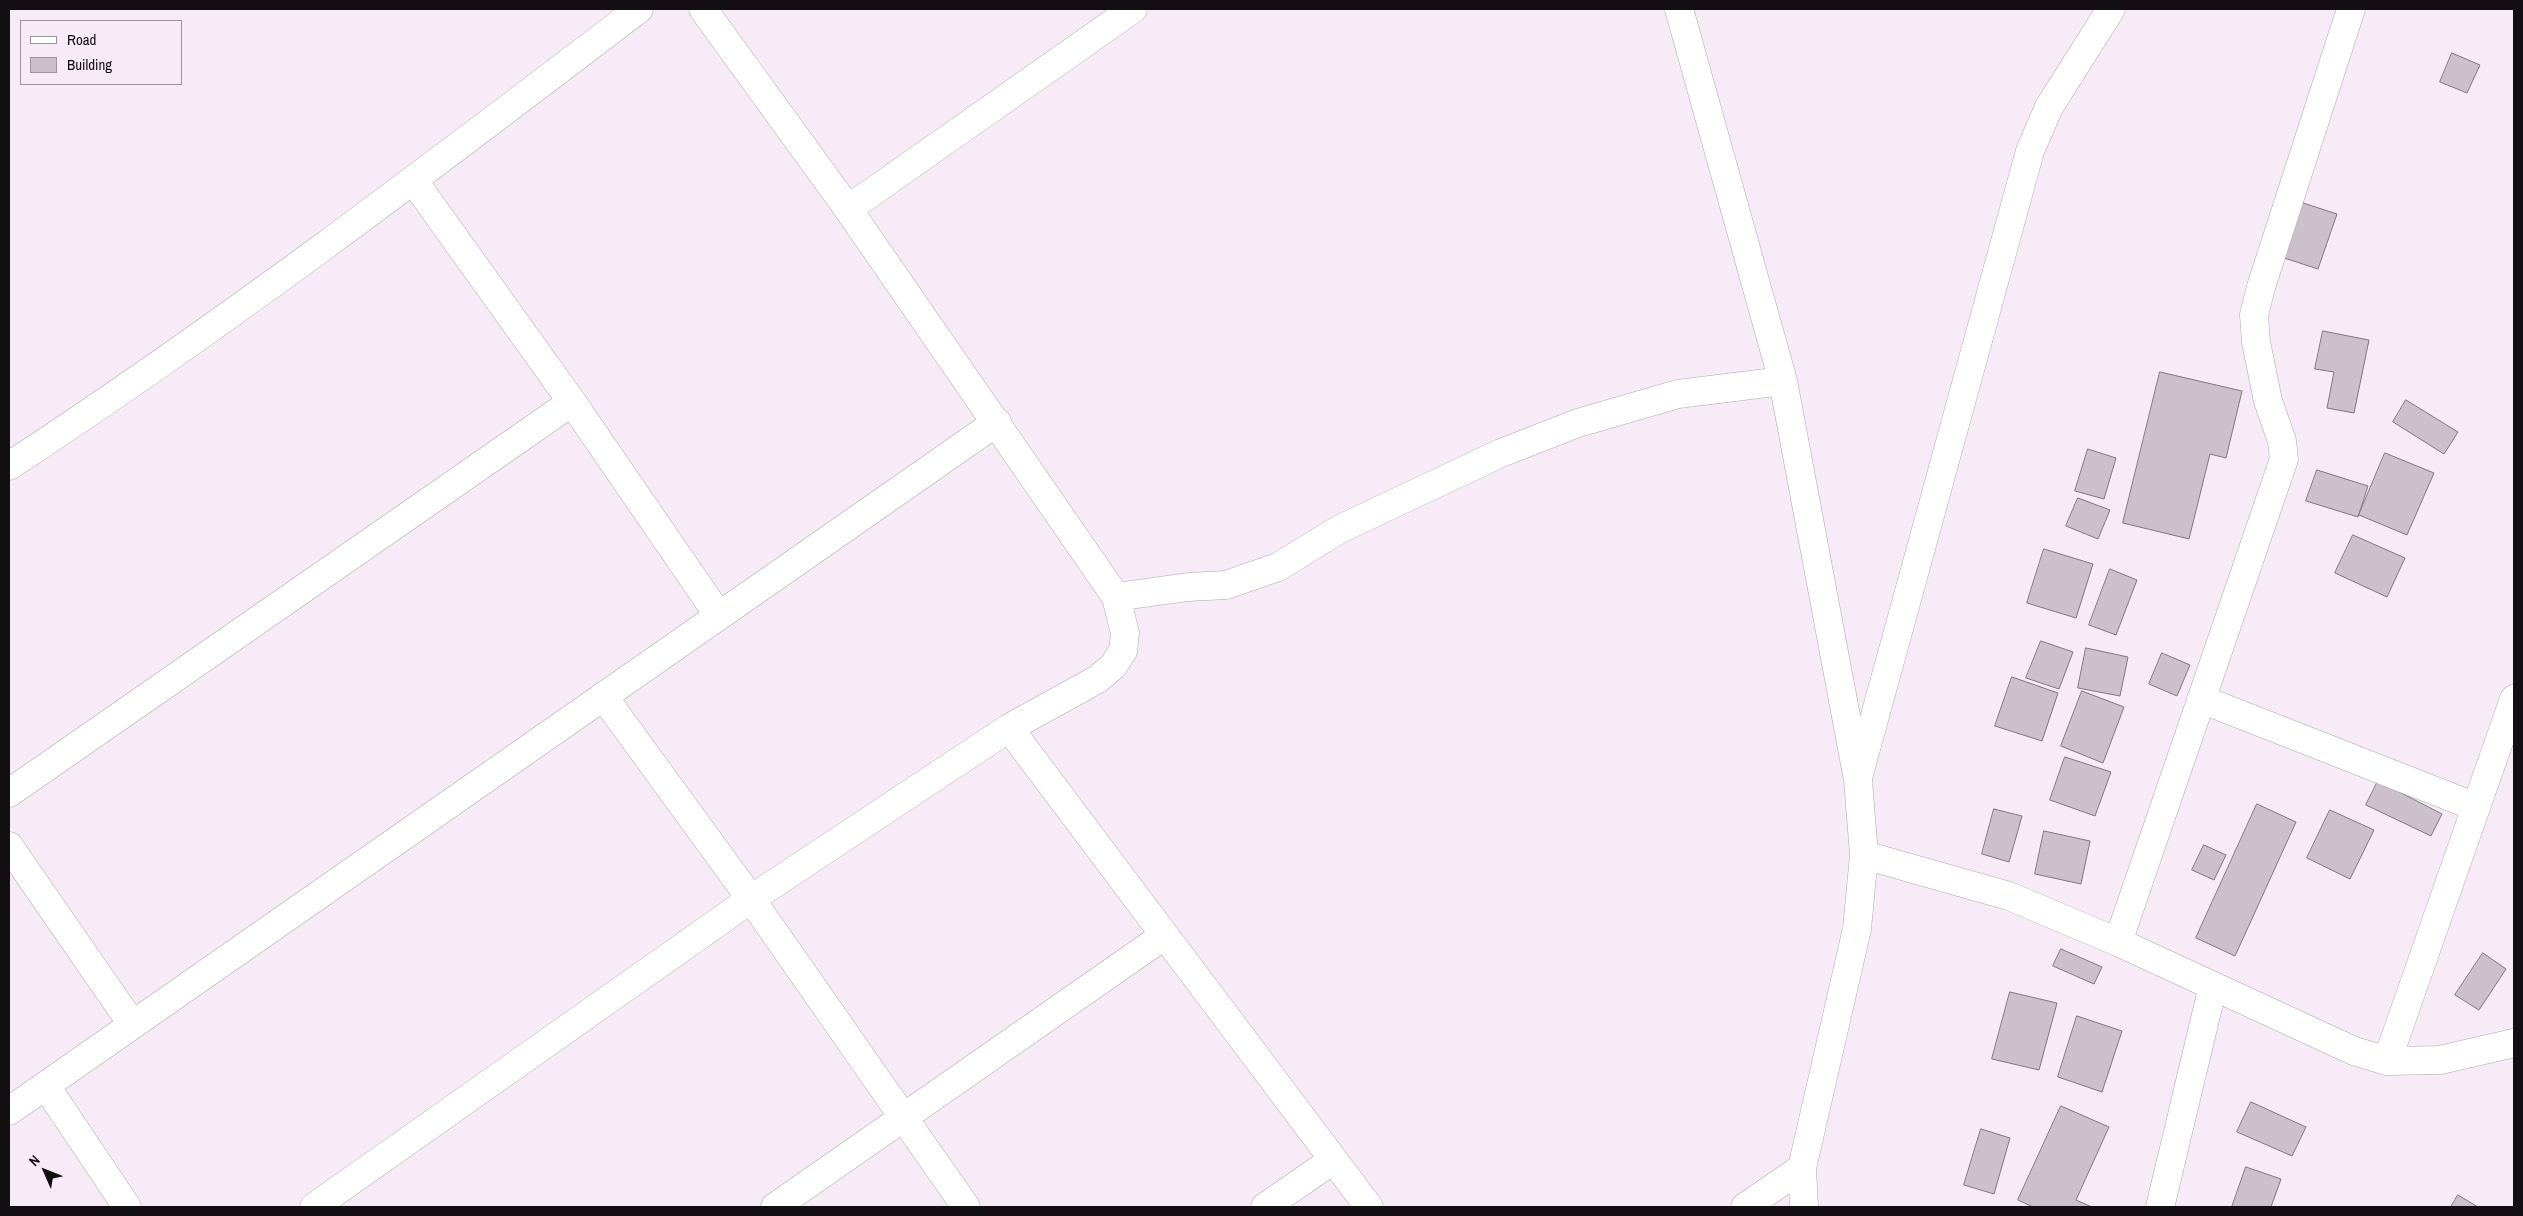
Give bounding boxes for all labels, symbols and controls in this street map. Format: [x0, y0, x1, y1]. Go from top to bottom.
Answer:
legend [20, 20, 182, 85]
text: Road [67, 29, 96, 50]
text: Building [67, 54, 112, 75]
north arrow [20, 1146, 70, 1196]
text: N [25, 1151, 44, 1170]

